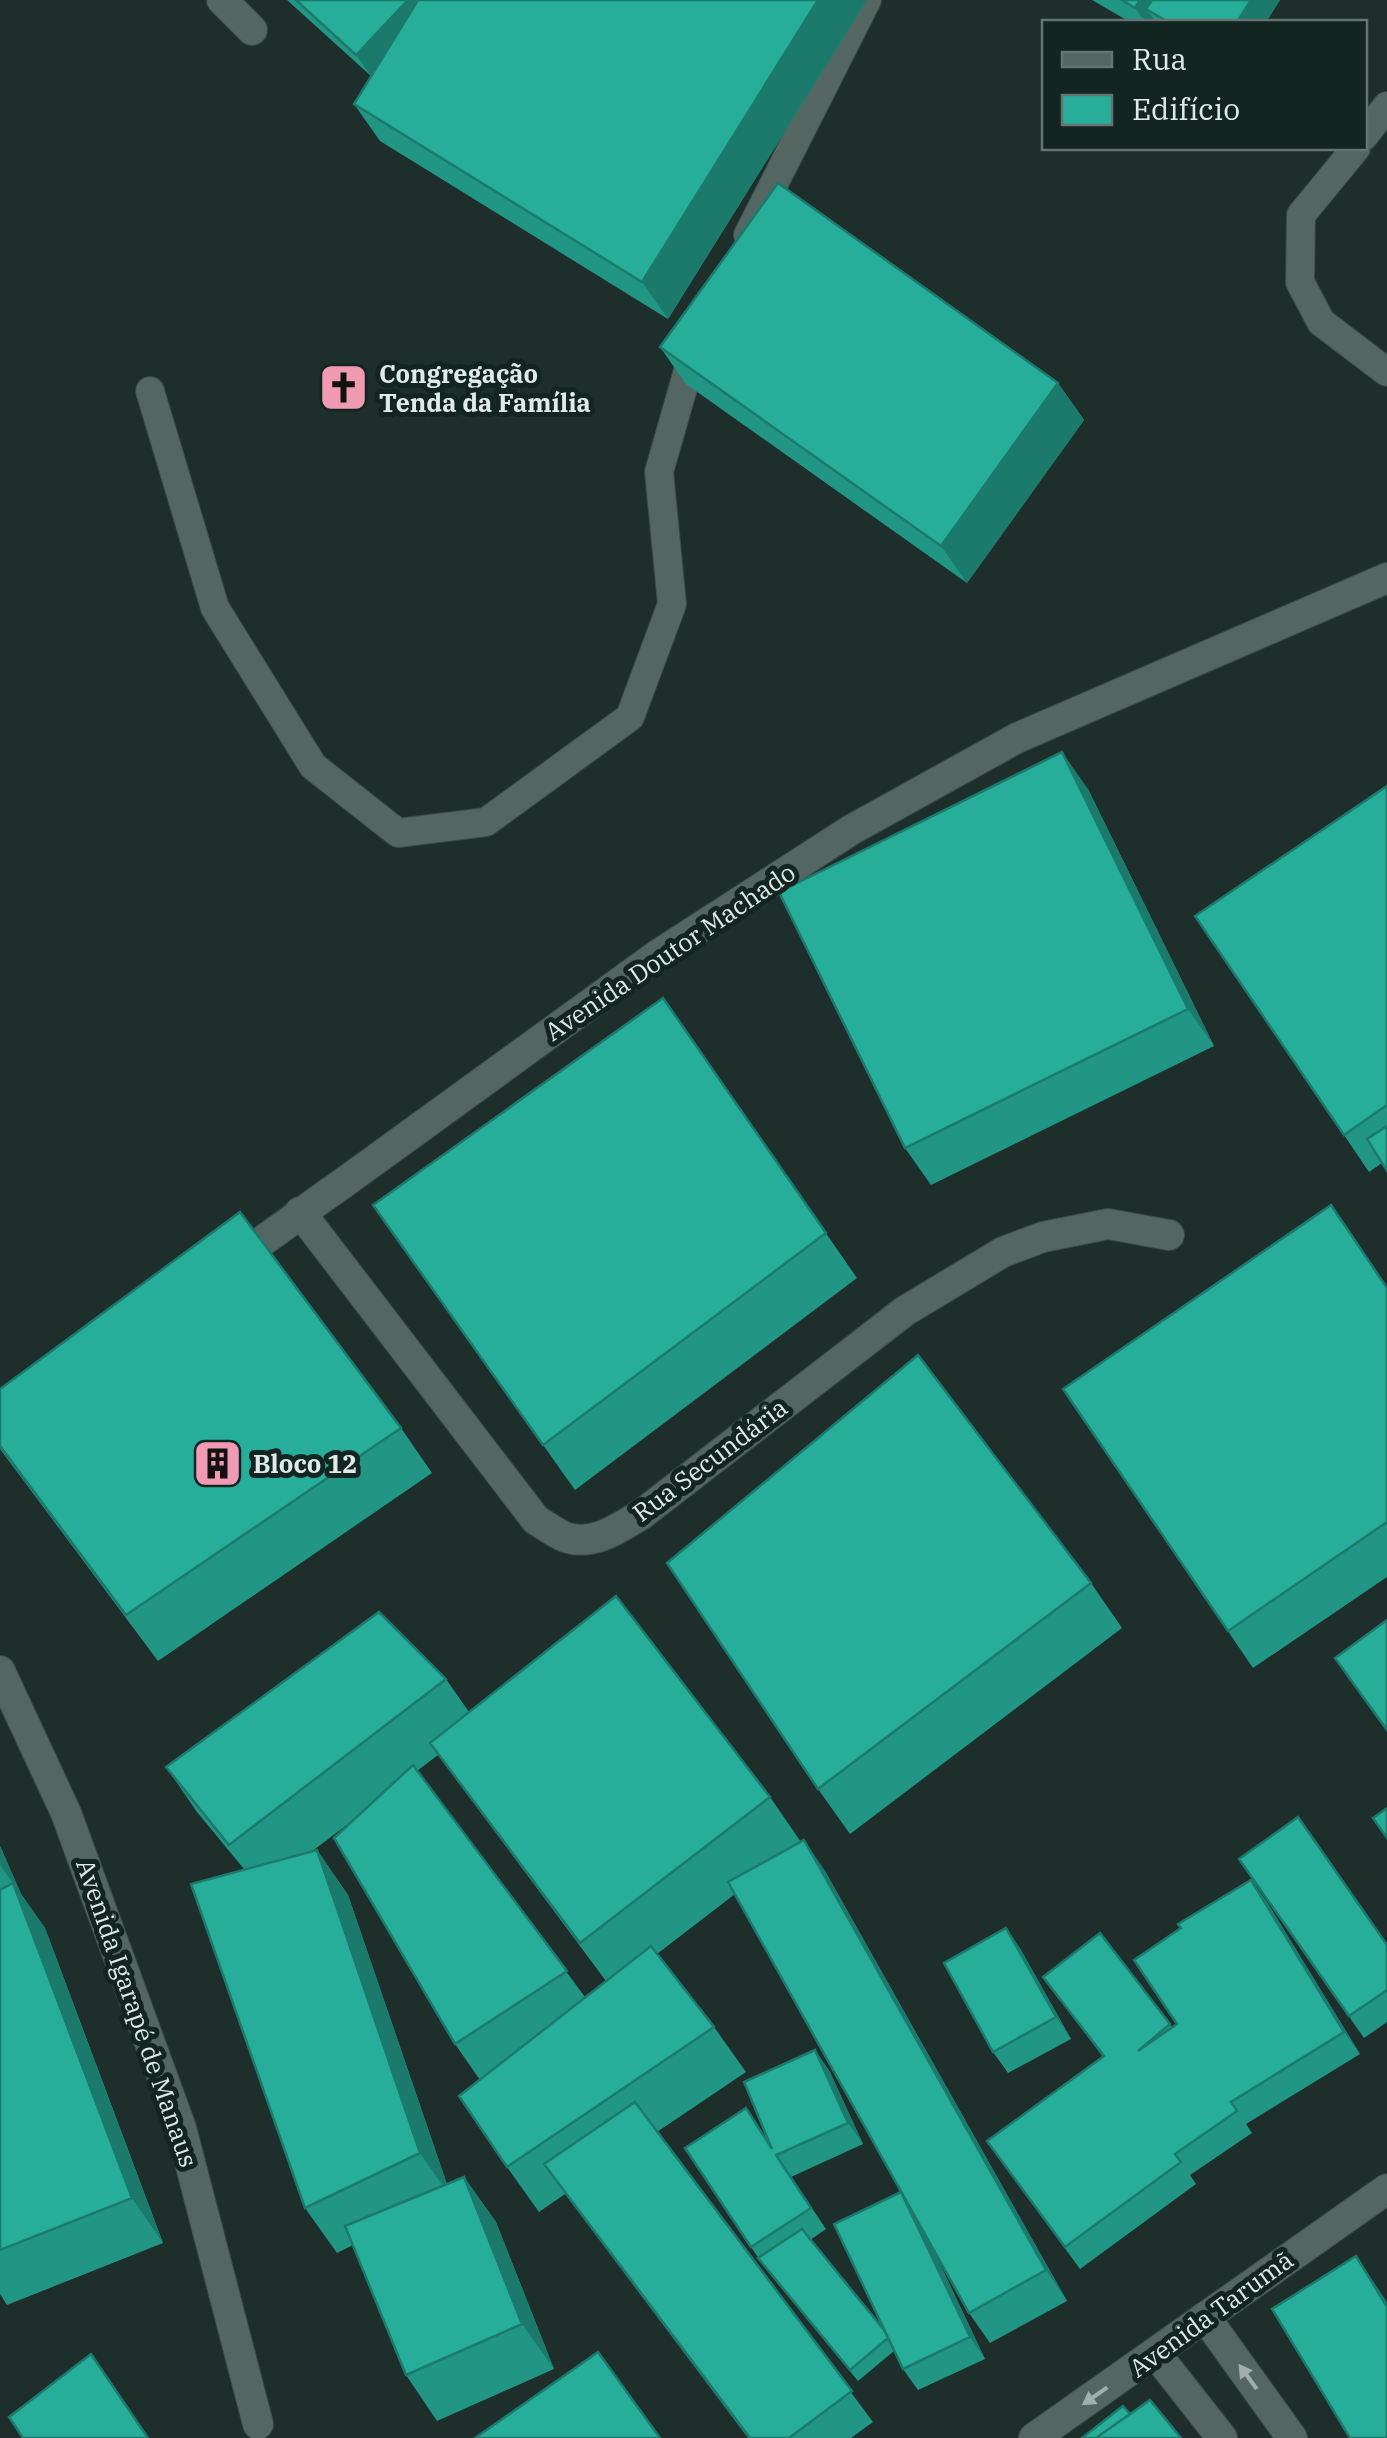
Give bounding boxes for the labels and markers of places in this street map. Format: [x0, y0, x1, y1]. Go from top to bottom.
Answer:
place label: Congregação Tenda da Família [379, 357, 591, 419]
church icon: Congregação Tenda da Família [318, 362, 370, 414]
building icon: Bloco 12 [192, 1438, 244, 1490]
place label: Bloco 12 [253, 1447, 357, 1480]

